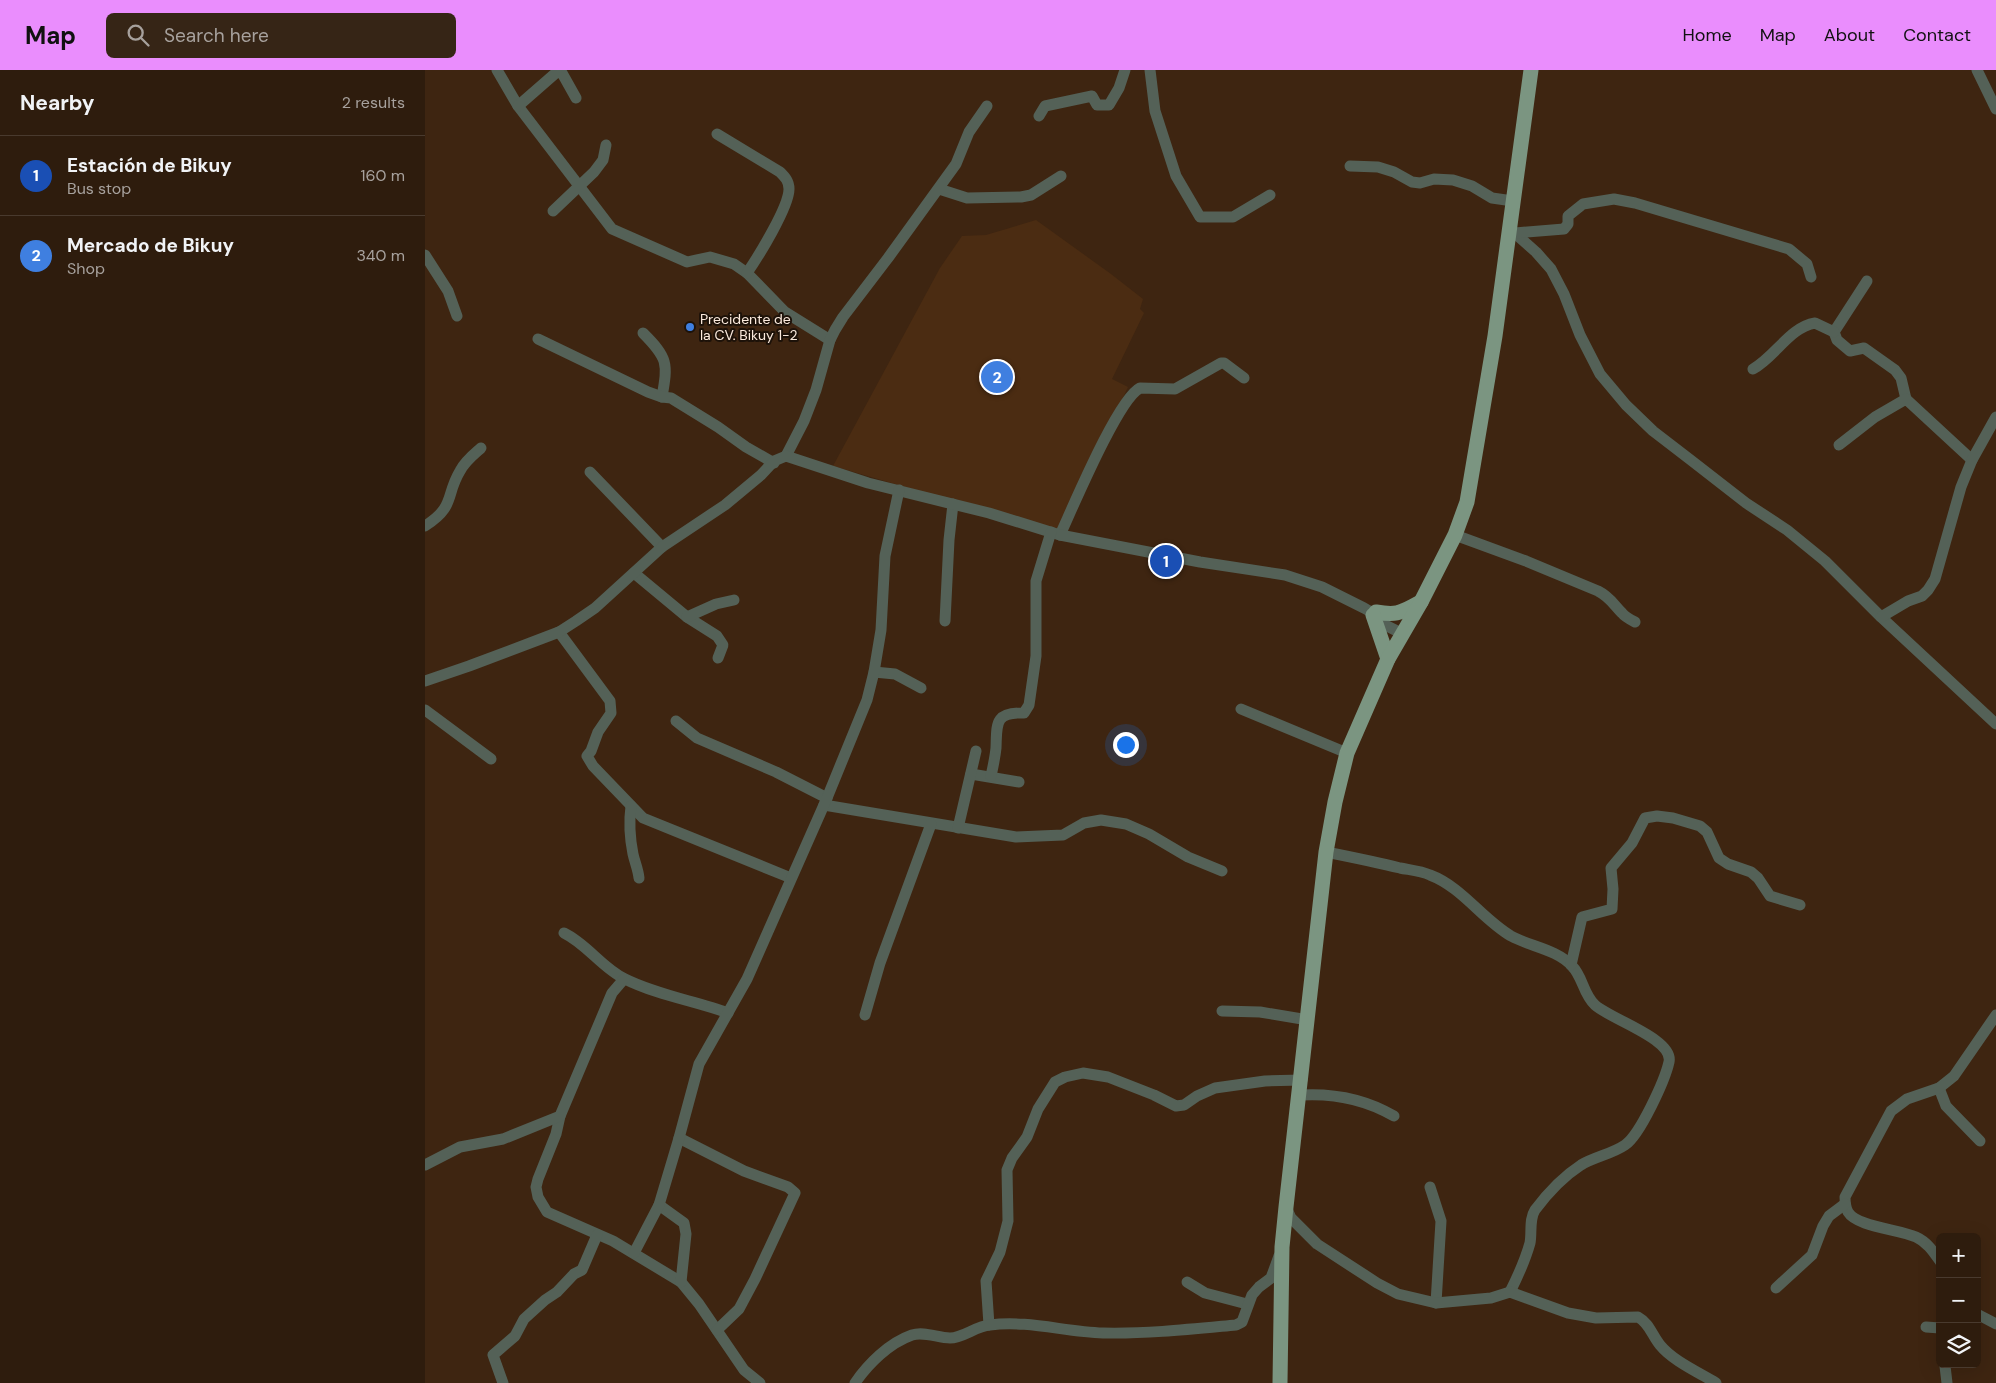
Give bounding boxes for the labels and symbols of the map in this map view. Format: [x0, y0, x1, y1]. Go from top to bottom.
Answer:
place label: Precidente de la CV. Bikuy 1-2 [700, 310, 798, 344]
marker: Precidente de la CV. Bikuy 1-2 [684, 321, 696, 333]
pin: 2 [981, 358, 1013, 396]
pin: 1 [1150, 542, 1182, 580]
your location [1113, 732, 1139, 758]

